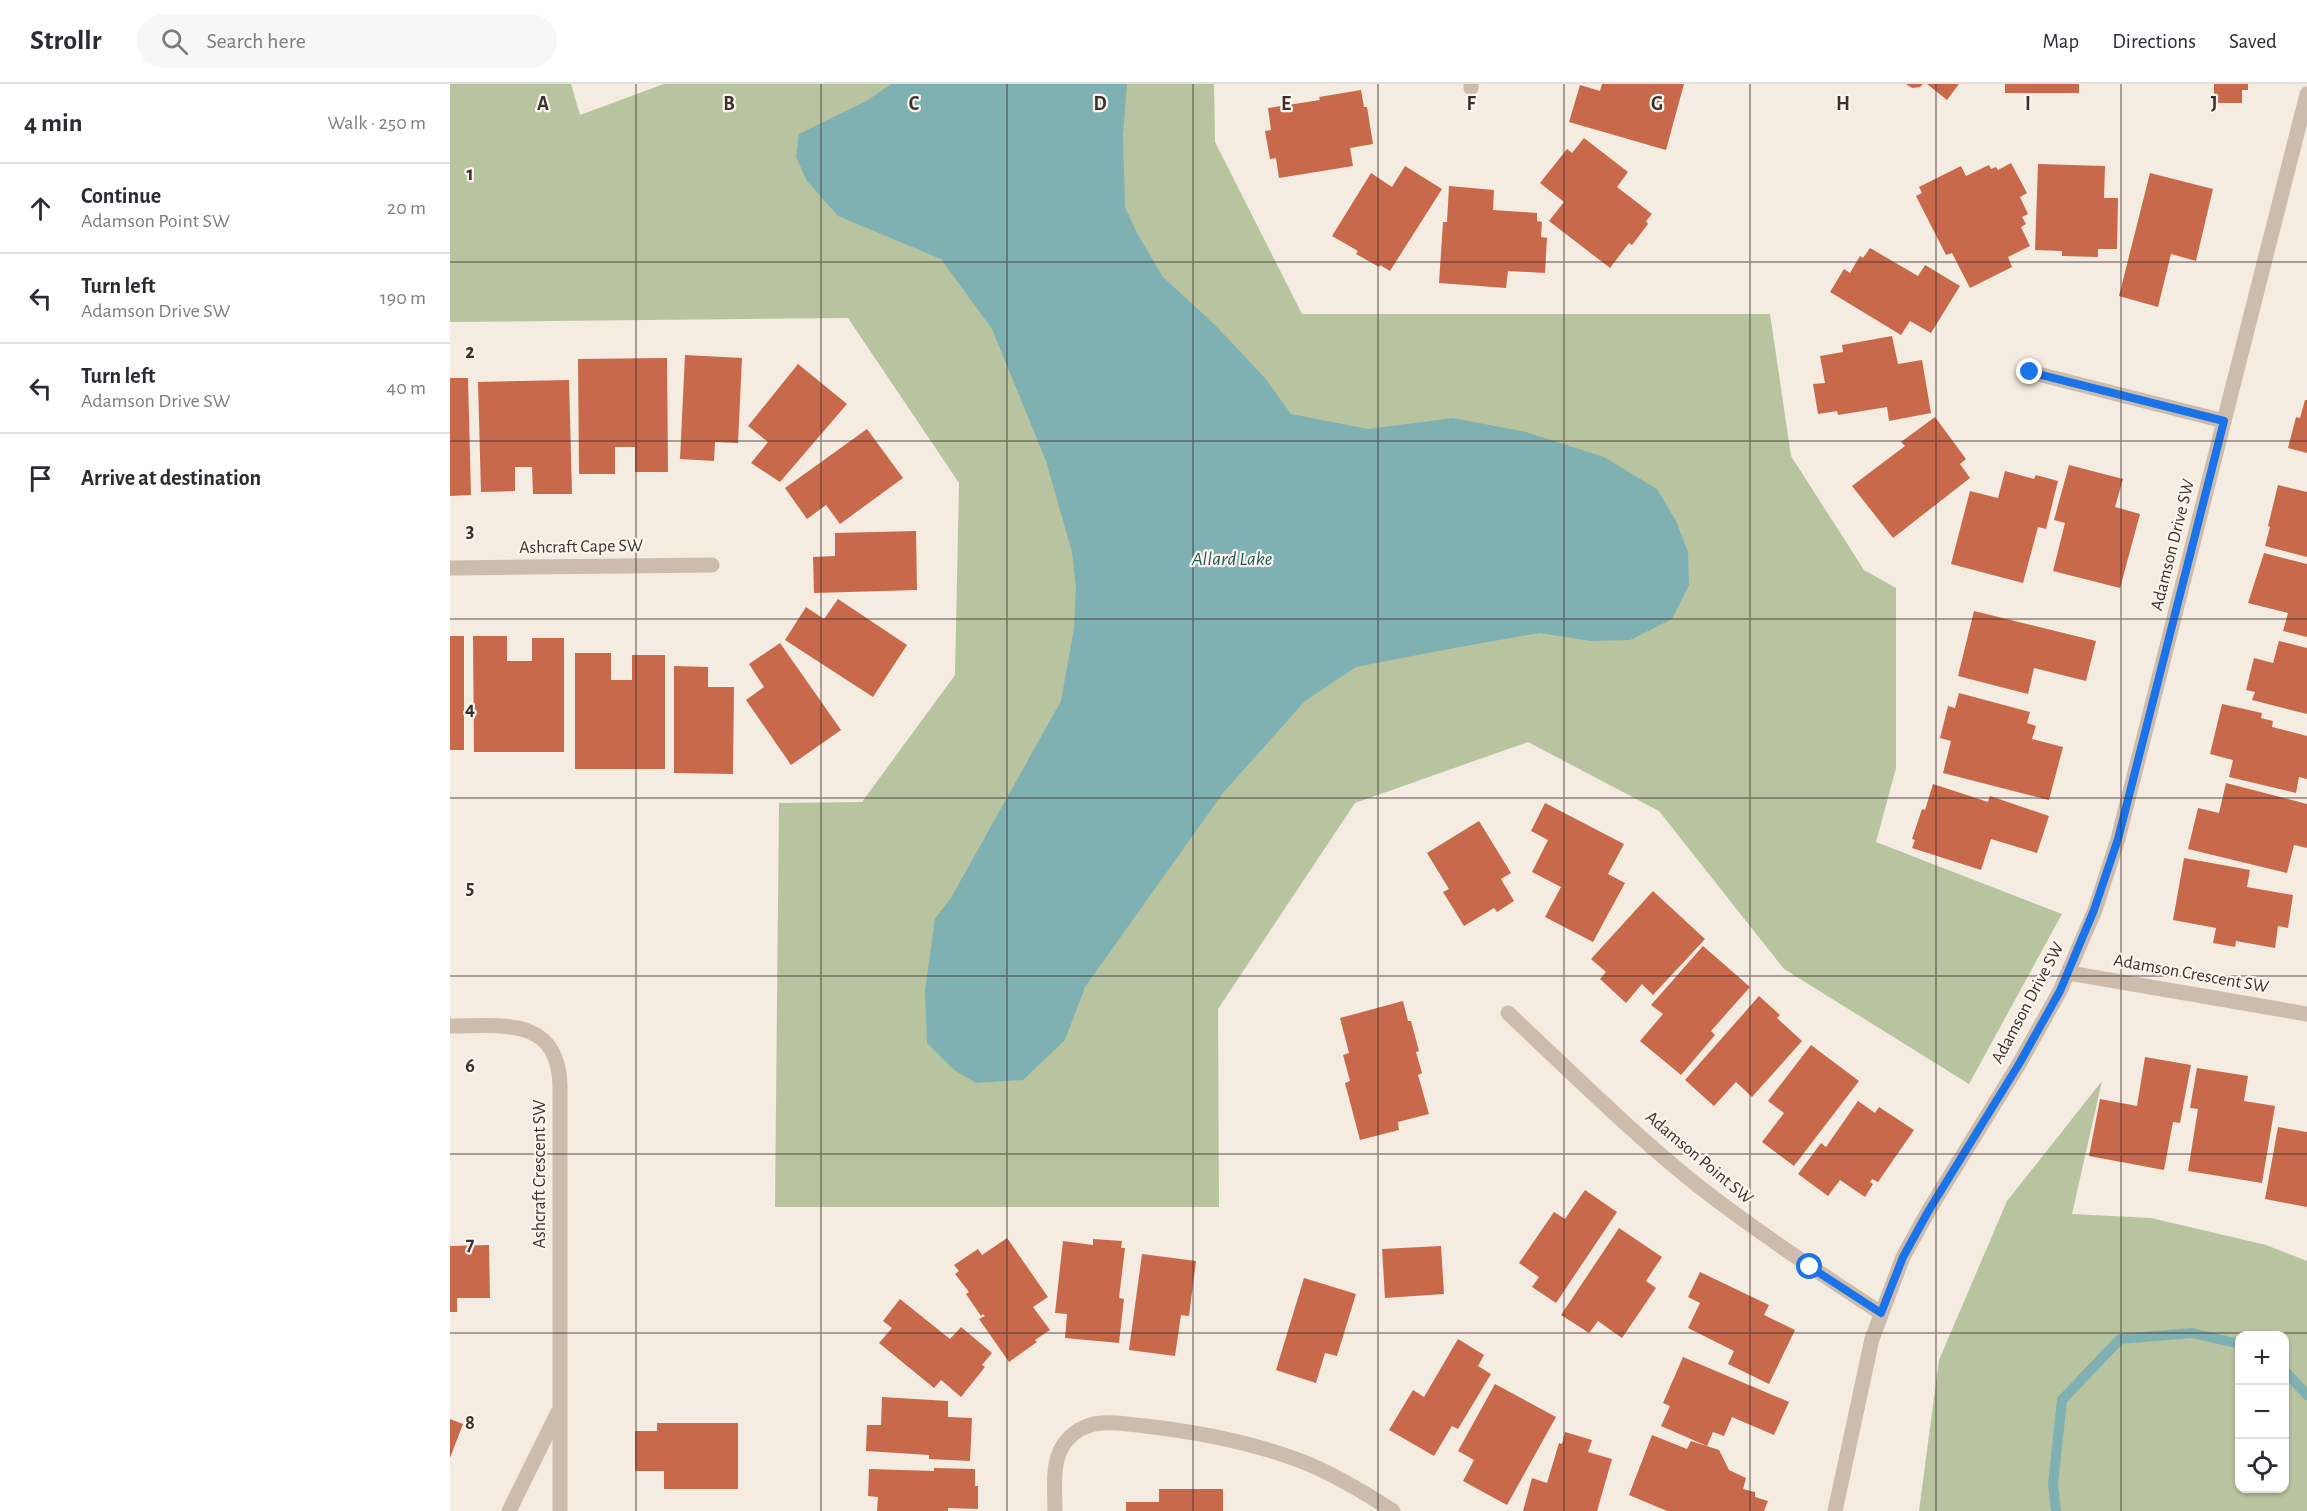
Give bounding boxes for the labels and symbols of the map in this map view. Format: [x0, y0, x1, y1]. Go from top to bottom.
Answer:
text: A [537, 94, 549, 114]
text: B [723, 94, 735, 114]
text: C [909, 94, 920, 114]
text: D [1093, 94, 1107, 114]
text: E [1281, 94, 1291, 114]
text: F [1466, 94, 1476, 114]
text: G [1651, 94, 1663, 114]
text: H [1836, 94, 1850, 114]
text: I [2025, 94, 2031, 114]
text: J [2211, 94, 2217, 114]
text: 1 [466, 164, 474, 184]
text: 2 [465, 342, 475, 362]
route end [2016, 358, 2042, 384]
street label: Adamson Drive SW [2148, 478, 2198, 612]
text: 3 [466, 521, 474, 541]
street label: Ashcraft Cape SW [519, 537, 643, 557]
water label: Allard Lake [1191, 549, 1273, 569]
text: 4 [465, 699, 475, 719]
text: 5 [466, 878, 474, 898]
street label: Adamson Drive SW [1988, 939, 2068, 1067]
street label: Adamson Crescent SW [2112, 951, 2270, 997]
text: 6 [465, 1056, 475, 1076]
street label: Ashcraft Crescent SW [531, 1100, 549, 1248]
street label: Adamson Point SW [1642, 1108, 1756, 1208]
text: 7 [466, 1234, 475, 1254]
route start [1796, 1253, 1822, 1279]
text: 8 [465, 1413, 475, 1433]

